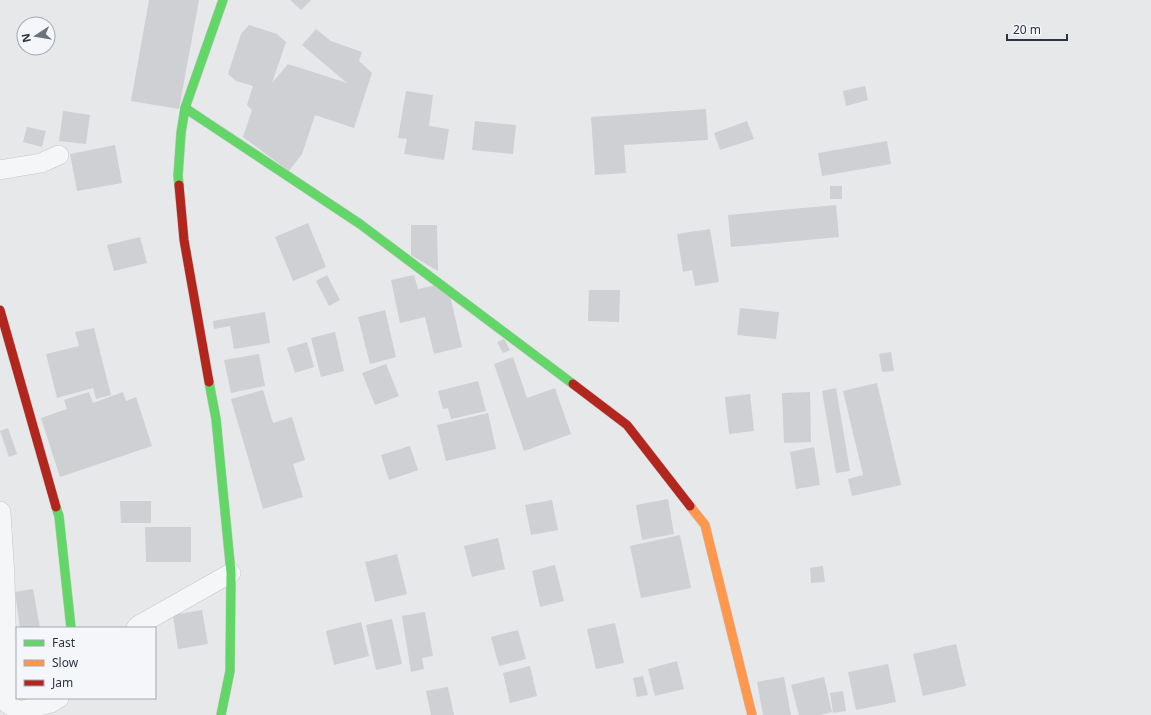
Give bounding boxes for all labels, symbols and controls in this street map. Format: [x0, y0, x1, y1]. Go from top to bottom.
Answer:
north arrow [16, 16, 56, 56]
scale bar [1007, 16, 1067, 42]
text: 20 m [1013, 21, 1041, 38]
text: N [17, 32, 34, 44]
legend [16, 627, 156, 699]
text: Fast [52, 634, 76, 651]
text: Slow [52, 654, 79, 671]
text: Jam [51, 674, 73, 691]

